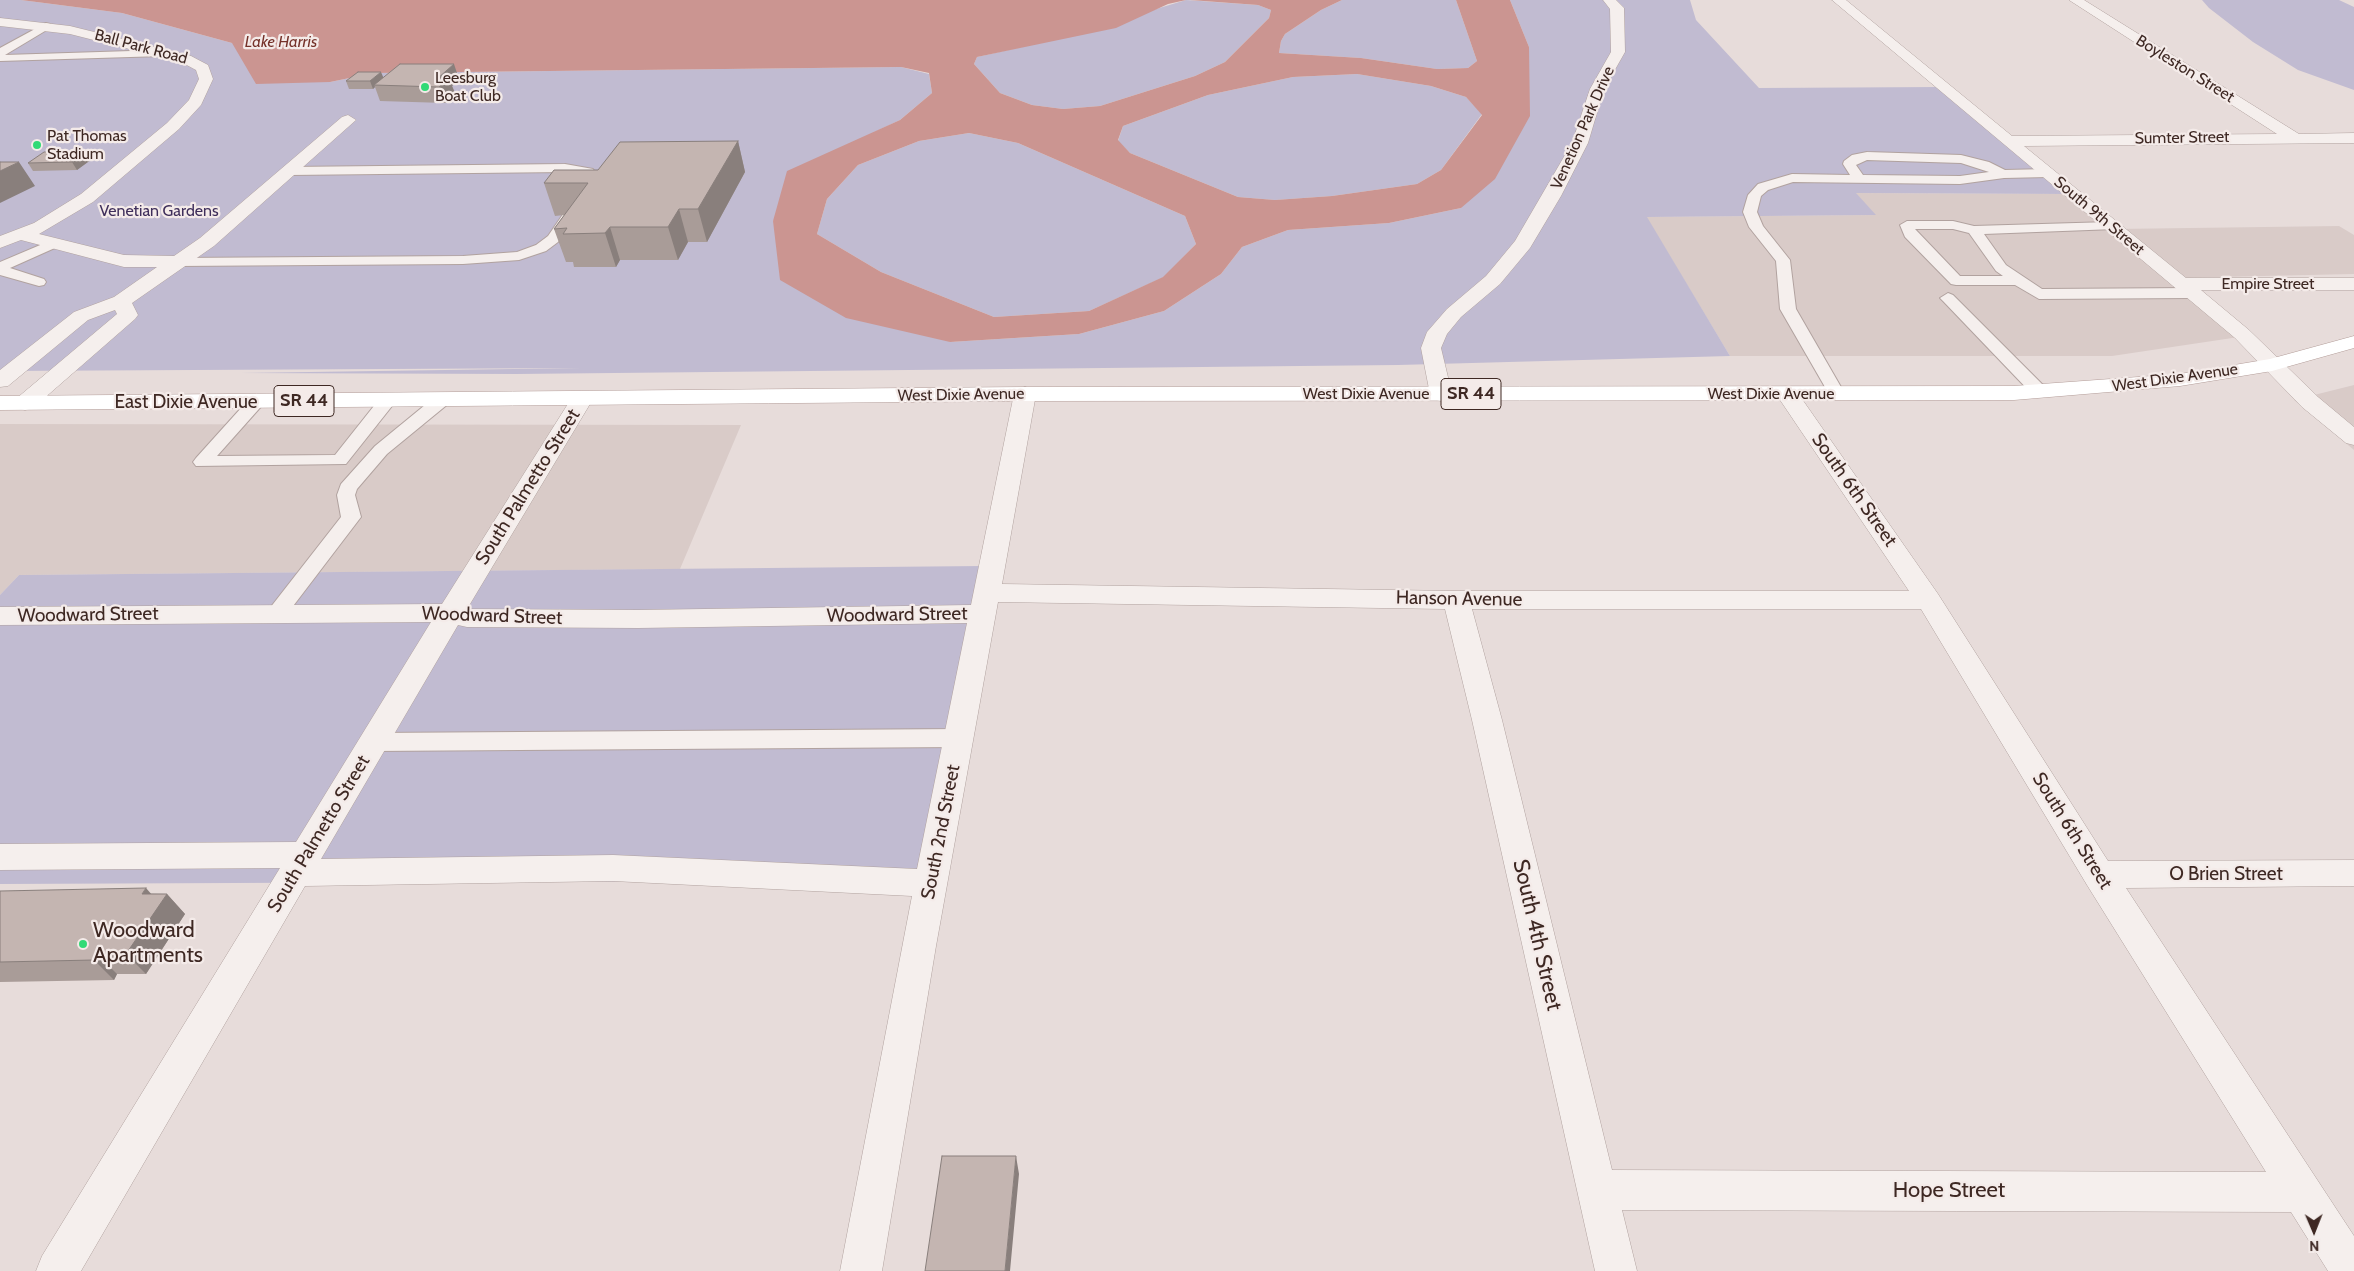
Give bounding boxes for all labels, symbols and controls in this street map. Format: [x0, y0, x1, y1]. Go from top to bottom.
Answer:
street label: Ball Park Road [92, 25, 190, 69]
street label: Boyleston Street [2132, 31, 2238, 107]
water label: Lake Harris [245, 32, 317, 52]
street label: Venetion Park Drive [1547, 64, 1619, 192]
place label: Leesburg Boat Club [435, 68, 501, 106]
marker: Leesburg Boat Club [419, 81, 431, 93]
place label: Pat Thomas Stadium [47, 126, 127, 164]
street label: Sumter Street [2134, 128, 2230, 148]
marker: Pat Thomas Stadium [31, 139, 43, 151]
street label: South 9th Street [2050, 173, 2148, 259]
park label: Venetian Gardens [99, 201, 219, 221]
street label: Empire Street [2222, 274, 2314, 294]
street label: West Dixie Avenue [2111, 360, 2239, 396]
road number: SR 44 [1441, 378, 1501, 409]
street label: West Dixie Avenue [897, 384, 1025, 406]
street label: West Dixie Avenue [1303, 384, 1429, 404]
street label: West Dixie Avenue [1708, 384, 1834, 404]
road number: SR 44 [274, 386, 334, 416]
street label: East Dixie Avenue [114, 391, 258, 413]
street label: South Palmetto Street [471, 405, 585, 569]
street label: South 6th Street [1806, 429, 1902, 551]
street label: Hanson Avenue [1396, 586, 1522, 612]
street label: Woodward Street [17, 602, 159, 628]
street label: Woodward Street [421, 602, 563, 630]
street label: Woodward Street [826, 602, 968, 628]
street label: South Palmetto Street [263, 751, 375, 917]
street label: South 2nd Street [917, 763, 965, 901]
street label: South 6th Street [2027, 769, 2117, 893]
street label: South 4th Street [1507, 857, 1567, 1013]
street label: O Brien Street [2169, 863, 2283, 885]
place label: Woodward Apartments [93, 918, 203, 969]
marker: Woodward Apartments [77, 938, 89, 950]
street label: Hope Street [1893, 1178, 2005, 1204]
north arrow [2289, 1206, 2339, 1256]
text: N [2309, 1237, 2319, 1255]

